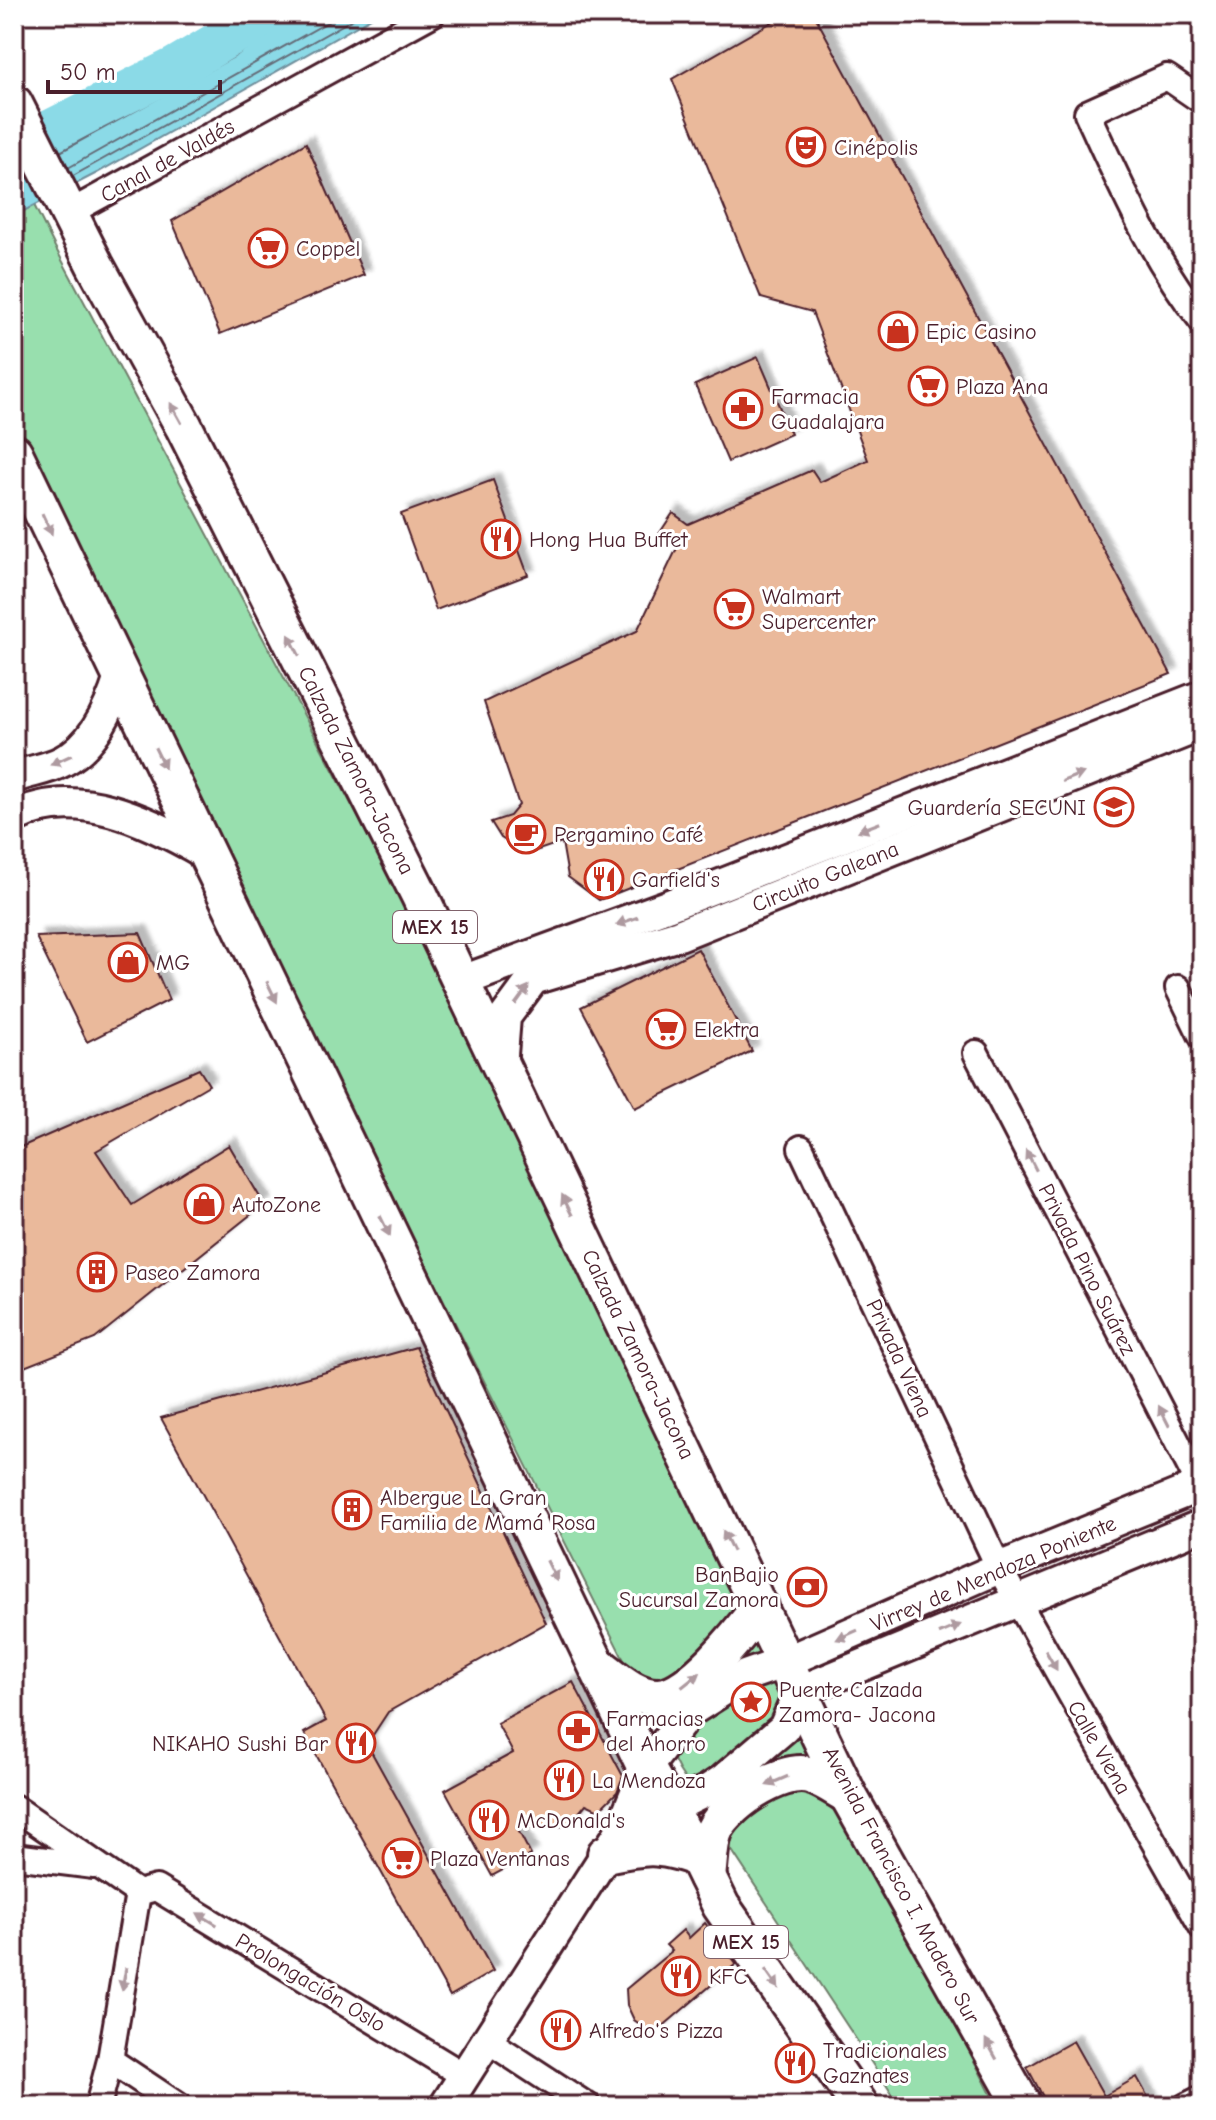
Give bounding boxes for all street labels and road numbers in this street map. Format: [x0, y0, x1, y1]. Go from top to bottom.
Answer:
street label: Canal de Valdés [96, 113, 239, 208]
street label: Calzada Zamora-Jacona [292, 662, 420, 879]
street label: Circuito Galeana [748, 836, 903, 918]
road number: MEX 15 [393, 911, 477, 943]
street label: Privada Pino Suárez [1033, 1180, 1142, 1360]
street label: Calzada Zamora-Jacona [576, 1245, 700, 1464]
street label: Privada Viena [860, 1295, 938, 1422]
street label: Virrey de Mendoza Poniente [867, 1510, 1120, 1637]
street label: Calle Viena [1062, 1696, 1136, 1799]
street label: Avenida Francisco I. Madero Sur [817, 1742, 986, 2029]
road number: MEX 15 [704, 1926, 788, 1958]
street label: Prolongación Oslo [231, 1928, 390, 2038]

